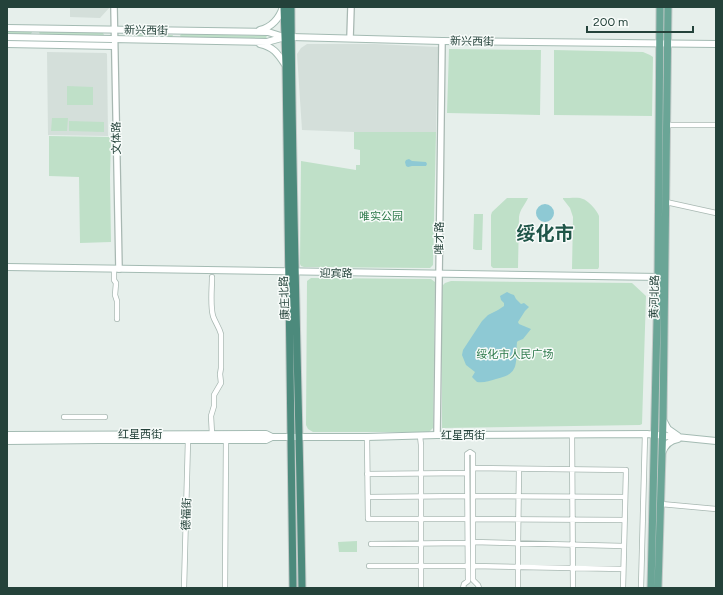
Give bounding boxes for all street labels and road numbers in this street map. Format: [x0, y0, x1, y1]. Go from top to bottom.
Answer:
street label: 新兴西街 [124, 24, 168, 37]
street label: 新兴西街 [450, 35, 494, 48]
street label: 文体路 [110, 121, 123, 155]
street label: 唯才路 [433, 221, 446, 255]
street label: 迎宾路 [319, 267, 353, 280]
street label: 黄河北路 [648, 275, 661, 319]
street label: 康庄北路 [277, 276, 292, 320]
street label: 红星西街 [118, 428, 162, 441]
street label: 红星西街 [441, 429, 485, 442]
street label: 德福街 [179, 497, 194, 531]

